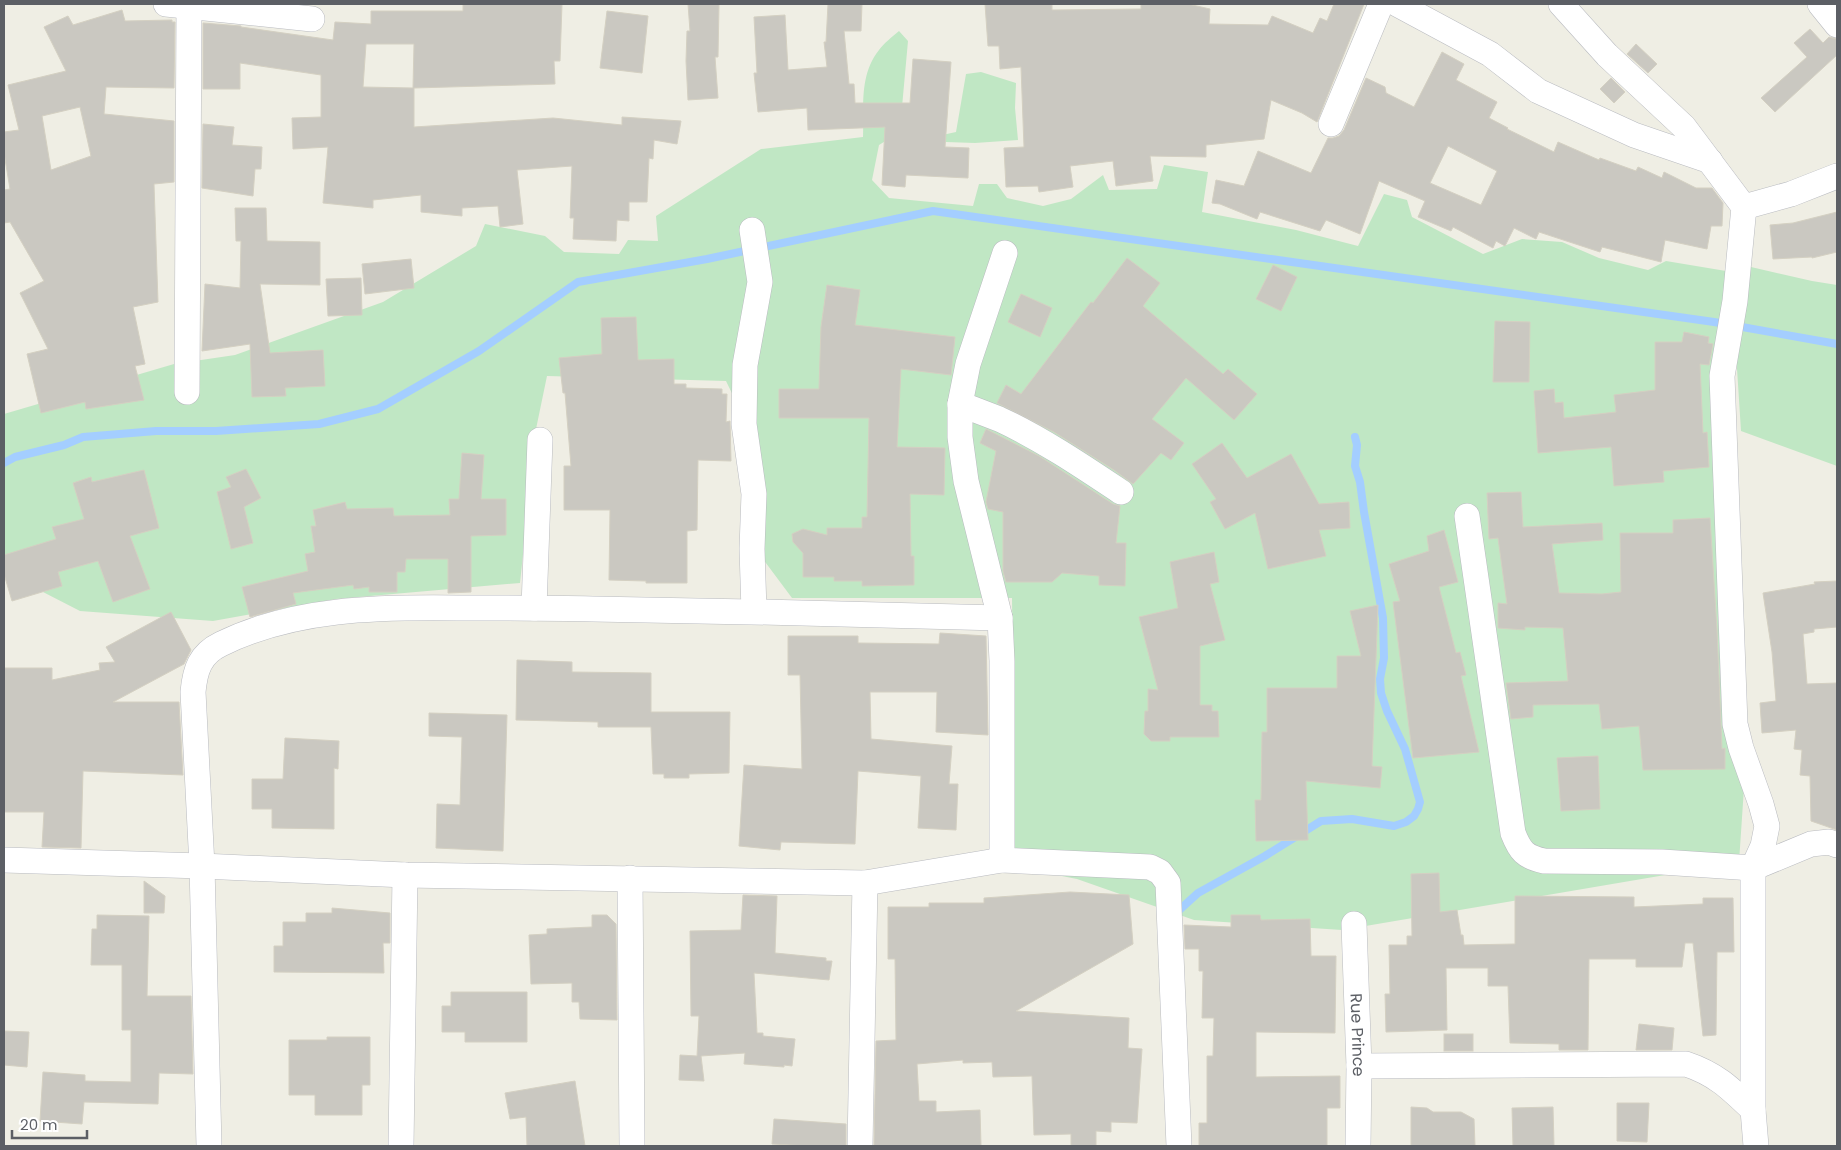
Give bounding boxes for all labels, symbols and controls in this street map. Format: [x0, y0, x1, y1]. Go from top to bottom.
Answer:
street label: Rue Prince [1344, 993, 1370, 1077]
scale bar [12, 1108, 88, 1140]
text: 20 m [20, 1114, 58, 1135]

